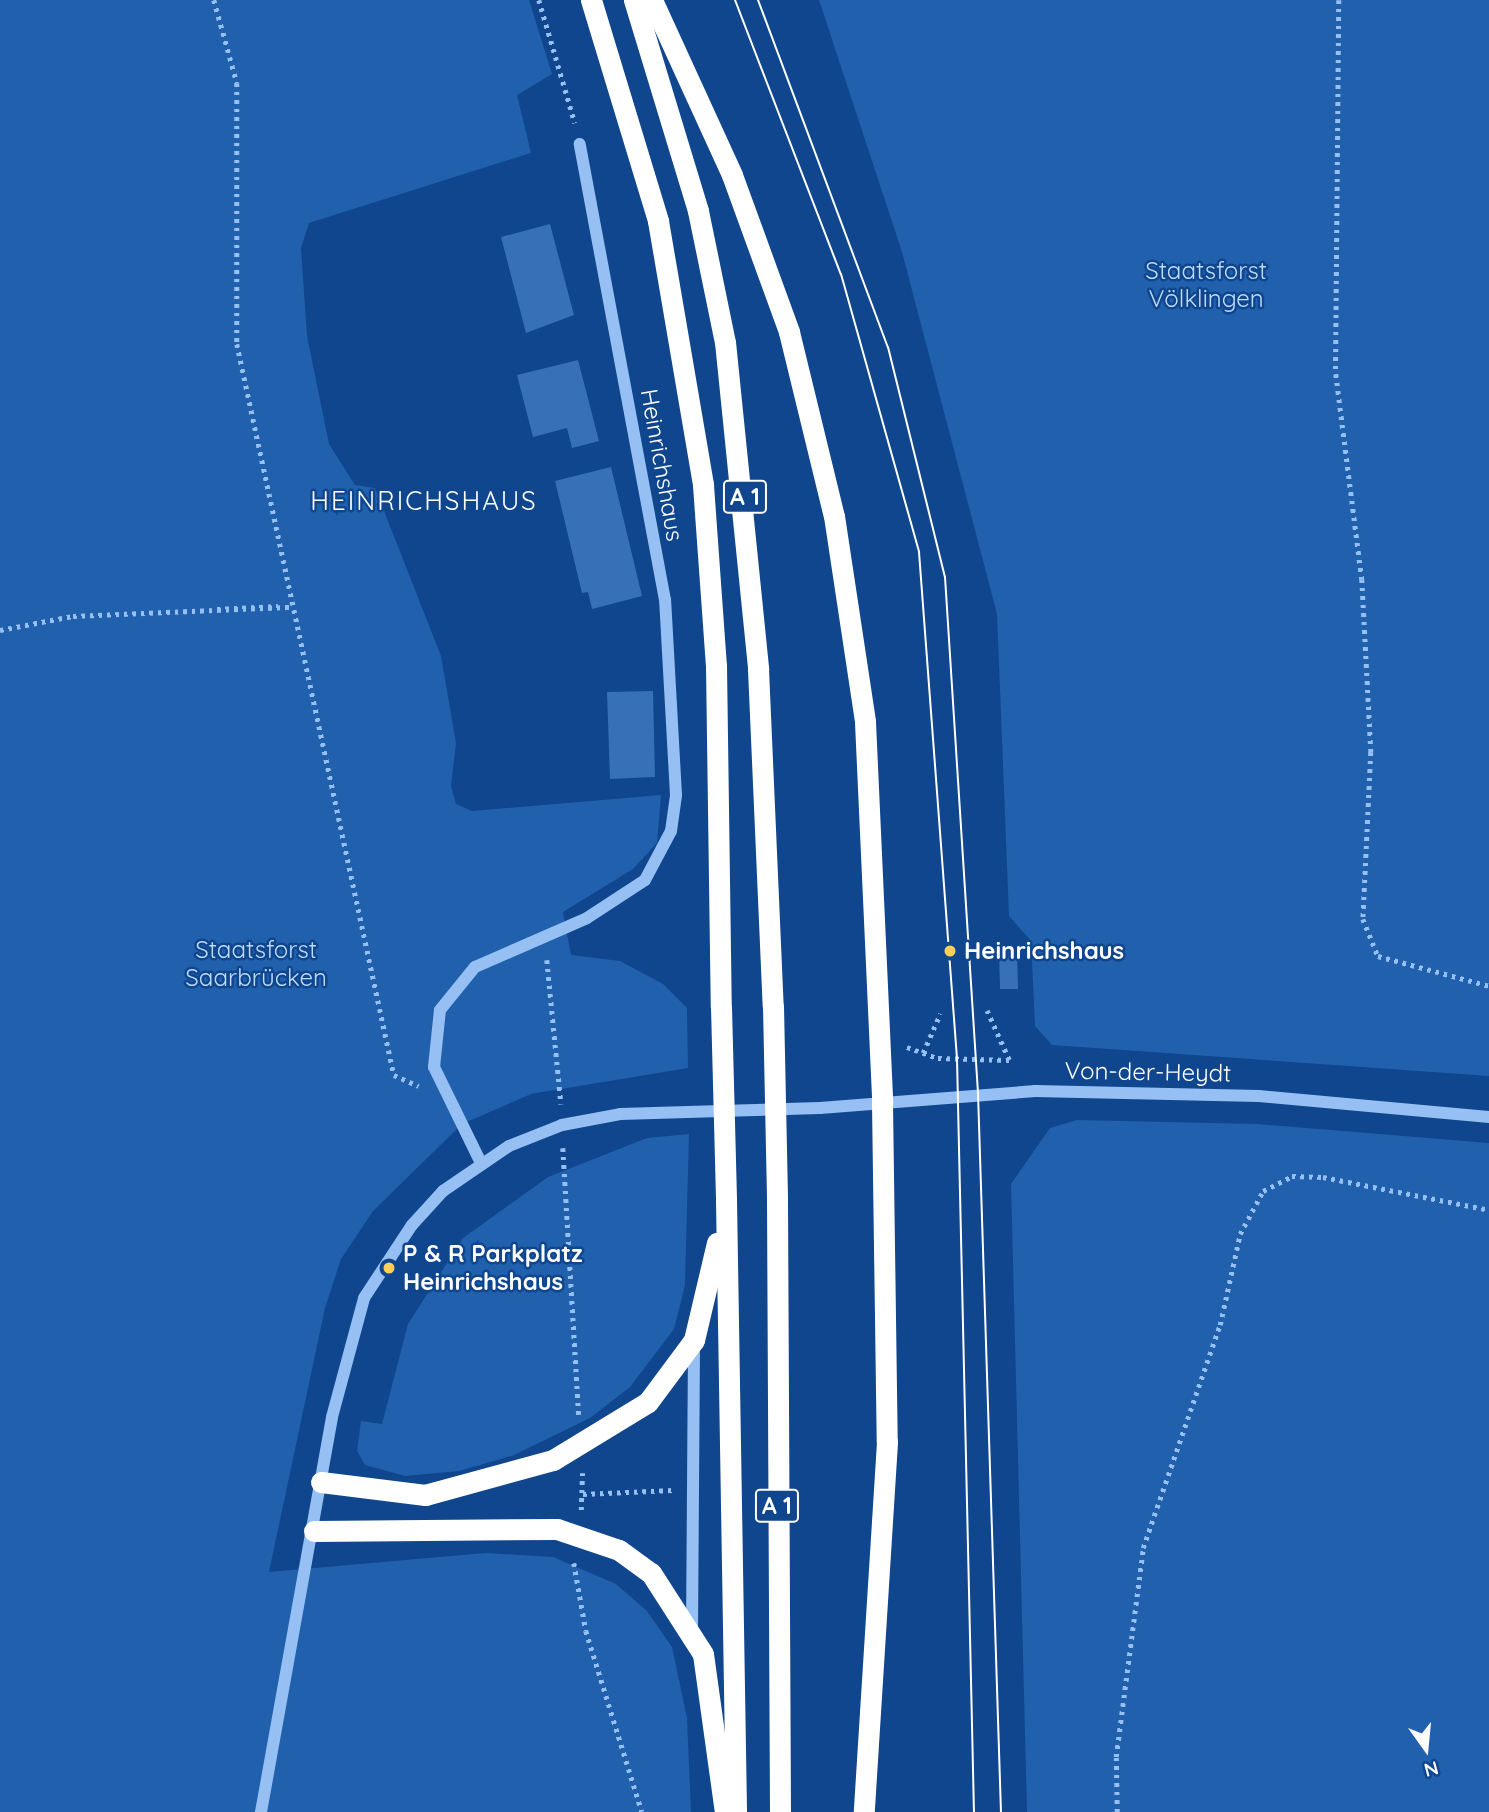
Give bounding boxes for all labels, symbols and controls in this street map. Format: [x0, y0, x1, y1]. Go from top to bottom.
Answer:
park label: Staatsforst Völklingen [1145, 257, 1267, 313]
street label: Heinrichshaus [634, 386, 690, 544]
road number: A 1 [722, 477, 768, 516]
district label: HEINRICHSHAUS [312, 485, 536, 517]
park label: Staatsforst Saarbrücken [185, 936, 327, 992]
place label: Heinrichshaus [964, 937, 1124, 965]
marker: Heinrichshaus [942, 943, 958, 959]
street label: Von-der-Heydt [1064, 1056, 1232, 1088]
place label: P & R Parkplatz Heinrichshaus [403, 1240, 583, 1296]
marker: P & R Parkplatz Heinrichshaus [381, 1260, 397, 1276]
road number: A 1 [754, 1486, 800, 1526]
north arrow [1391, 1714, 1461, 1784]
text: N [1422, 1756, 1441, 1783]

